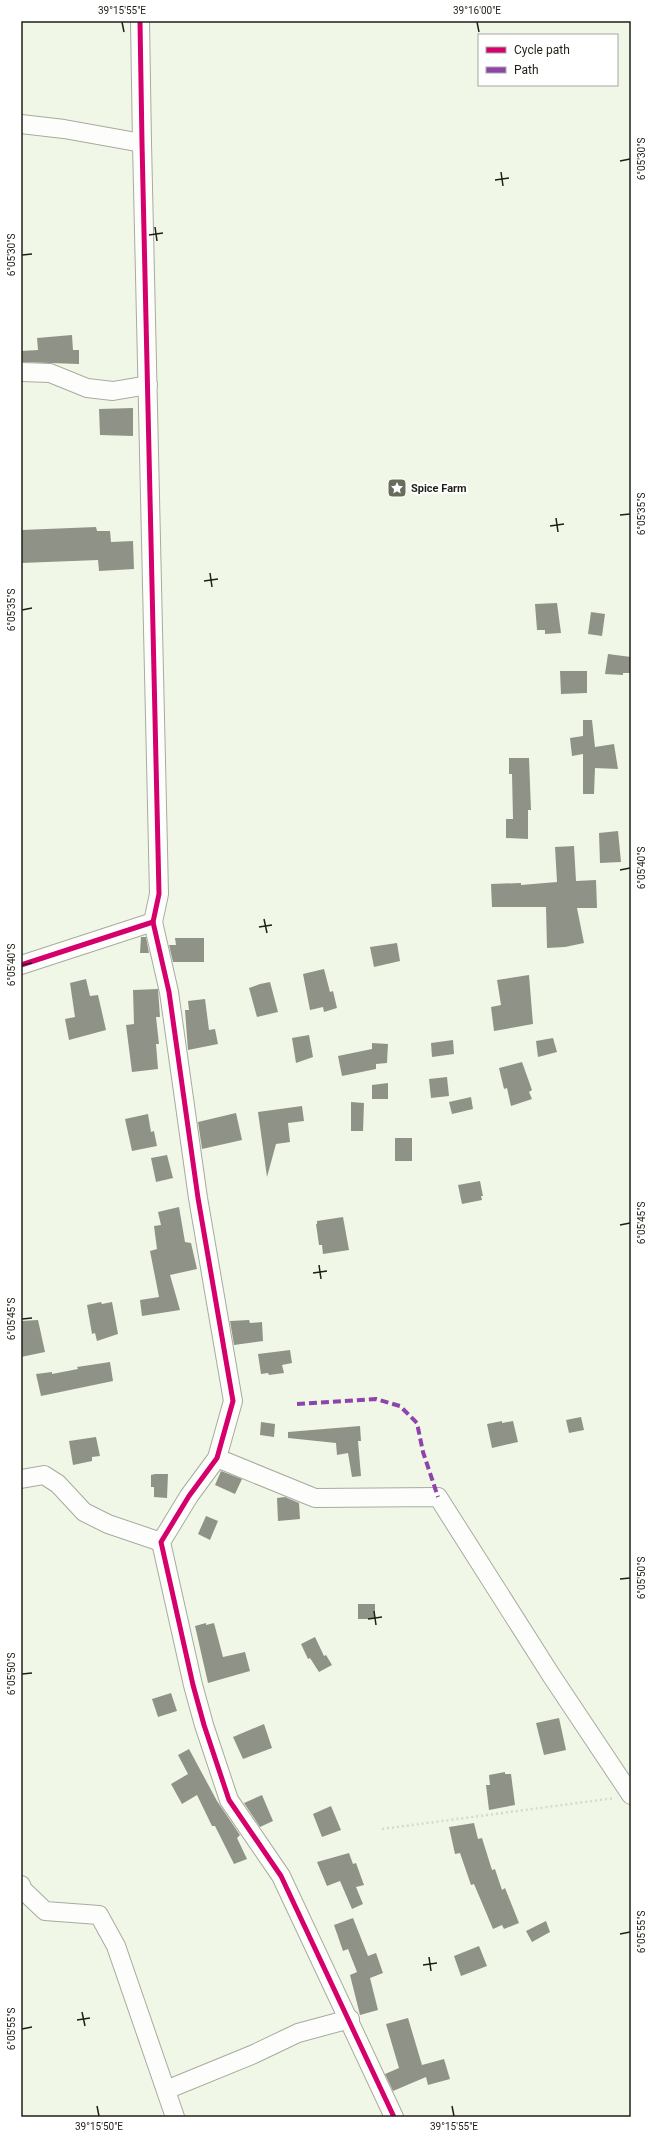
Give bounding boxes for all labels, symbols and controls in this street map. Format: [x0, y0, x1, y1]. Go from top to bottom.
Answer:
text: 39°15'55"E [98, 5, 146, 16]
text: 39°16'00"E [453, 5, 501, 16]
legend [478, 34, 618, 86]
text: Cycle path [514, 43, 570, 57]
text: Path [514, 63, 539, 77]
text: 6°05'30"S [636, 138, 647, 180]
text: 6°05'30"S [6, 234, 17, 276]
place icon: Spice Farm [386, 477, 408, 499]
place label: Spice Farm [411, 482, 467, 495]
text: 6°05'35"S [636, 493, 647, 535]
text: 6°05'35"S [6, 589, 17, 631]
text: 6°05'40"S [636, 847, 647, 889]
text: 6°05'40"S [6, 944, 17, 986]
text: 6°05'45"S [636, 1202, 647, 1244]
text: 6°05'45"S [6, 1298, 17, 1340]
text: 6°05'50"S [636, 1557, 647, 1599]
text: 6°05'50"S [6, 1653, 17, 1695]
text: 6°05'55"S [636, 1911, 647, 1953]
text: 6°05'55"S [6, 2008, 17, 2050]
text: 39°15'50"E [75, 2121, 123, 2132]
text: 39°15'55"E [430, 2121, 478, 2132]

